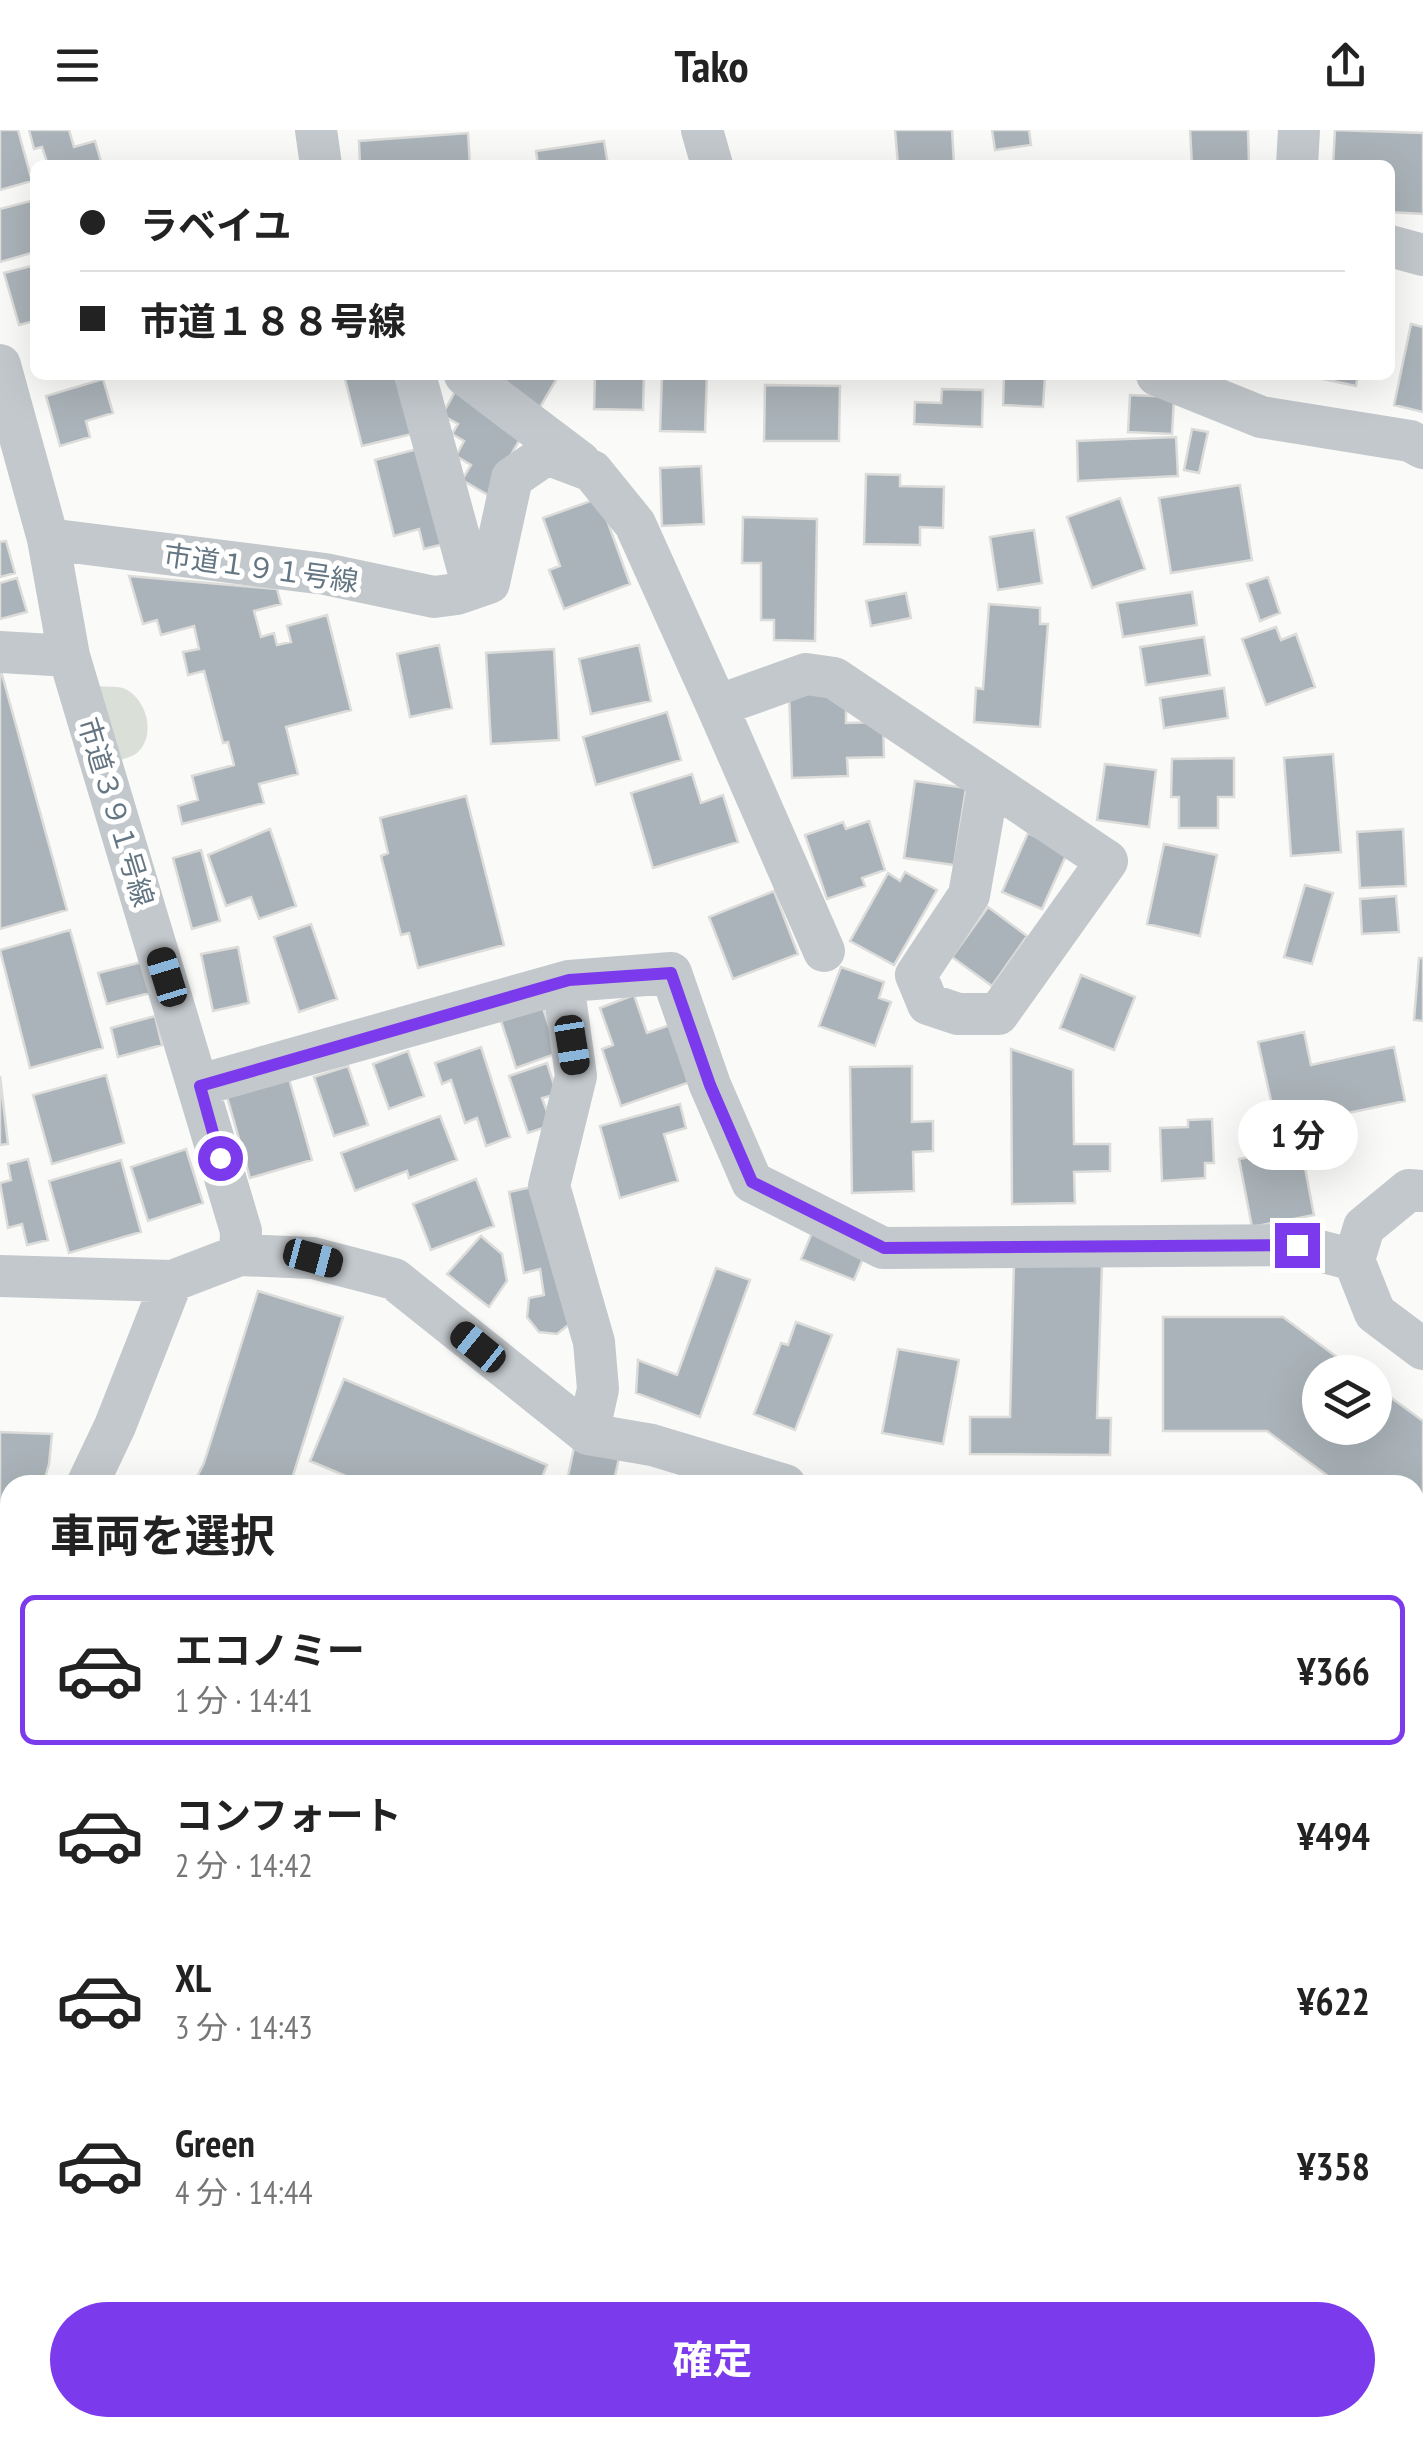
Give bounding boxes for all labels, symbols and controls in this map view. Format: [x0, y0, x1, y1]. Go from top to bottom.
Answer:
text: Tako [674, 36, 749, 94]
icon: menu [50, 38, 105, 93]
icon: share [1318, 38, 1373, 93]
text: ラベイユ [140, 200, 291, 249]
text: 市道１８８号線 [140, 296, 406, 345]
street label: 市道１９１号線 [161, 536, 361, 599]
street label: 市道３９１号線 [70, 713, 163, 911]
car [144, 944, 190, 1010]
car [552, 1013, 592, 1077]
callout: 1 分 [1237, 1100, 1357, 1170]
text: 1 分 [1271, 1114, 1325, 1156]
route start [198, 1136, 243, 1181]
route end [1275, 1223, 1320, 1268]
car [280, 1236, 346, 1280]
car [445, 1316, 511, 1378]
map controls [1302, 1355, 1392, 1445]
button: layers [1302, 1355, 1392, 1445]
text: 車両を選択 [50, 1506, 275, 1564]
icon: car [55, 1625, 145, 1715]
text: エコノミー [175, 1625, 365, 1674]
text: ¥366 [1297, 1646, 1370, 1695]
text: 1 分 · 14:41 [175, 1679, 313, 1721]
icon: car [55, 1790, 145, 1880]
text: コンフォート [175, 1790, 402, 1839]
text: ¥494 [1297, 1811, 1370, 1860]
text: 2 分 · 14:42 [175, 1844, 313, 1886]
text: XL [175, 1953, 211, 2002]
icon: car [55, 1955, 145, 2045]
text: ¥622 [1297, 1976, 1370, 2025]
text: 3 分 · 14:43 [175, 2006, 313, 2048]
text: Green [175, 2118, 255, 2167]
icon: car [55, 2120, 145, 2210]
text: ¥358 [1297, 2141, 1370, 2190]
text: 4 分 · 14:44 [175, 2171, 313, 2213]
button: 確定 [50, 2302, 1375, 2417]

